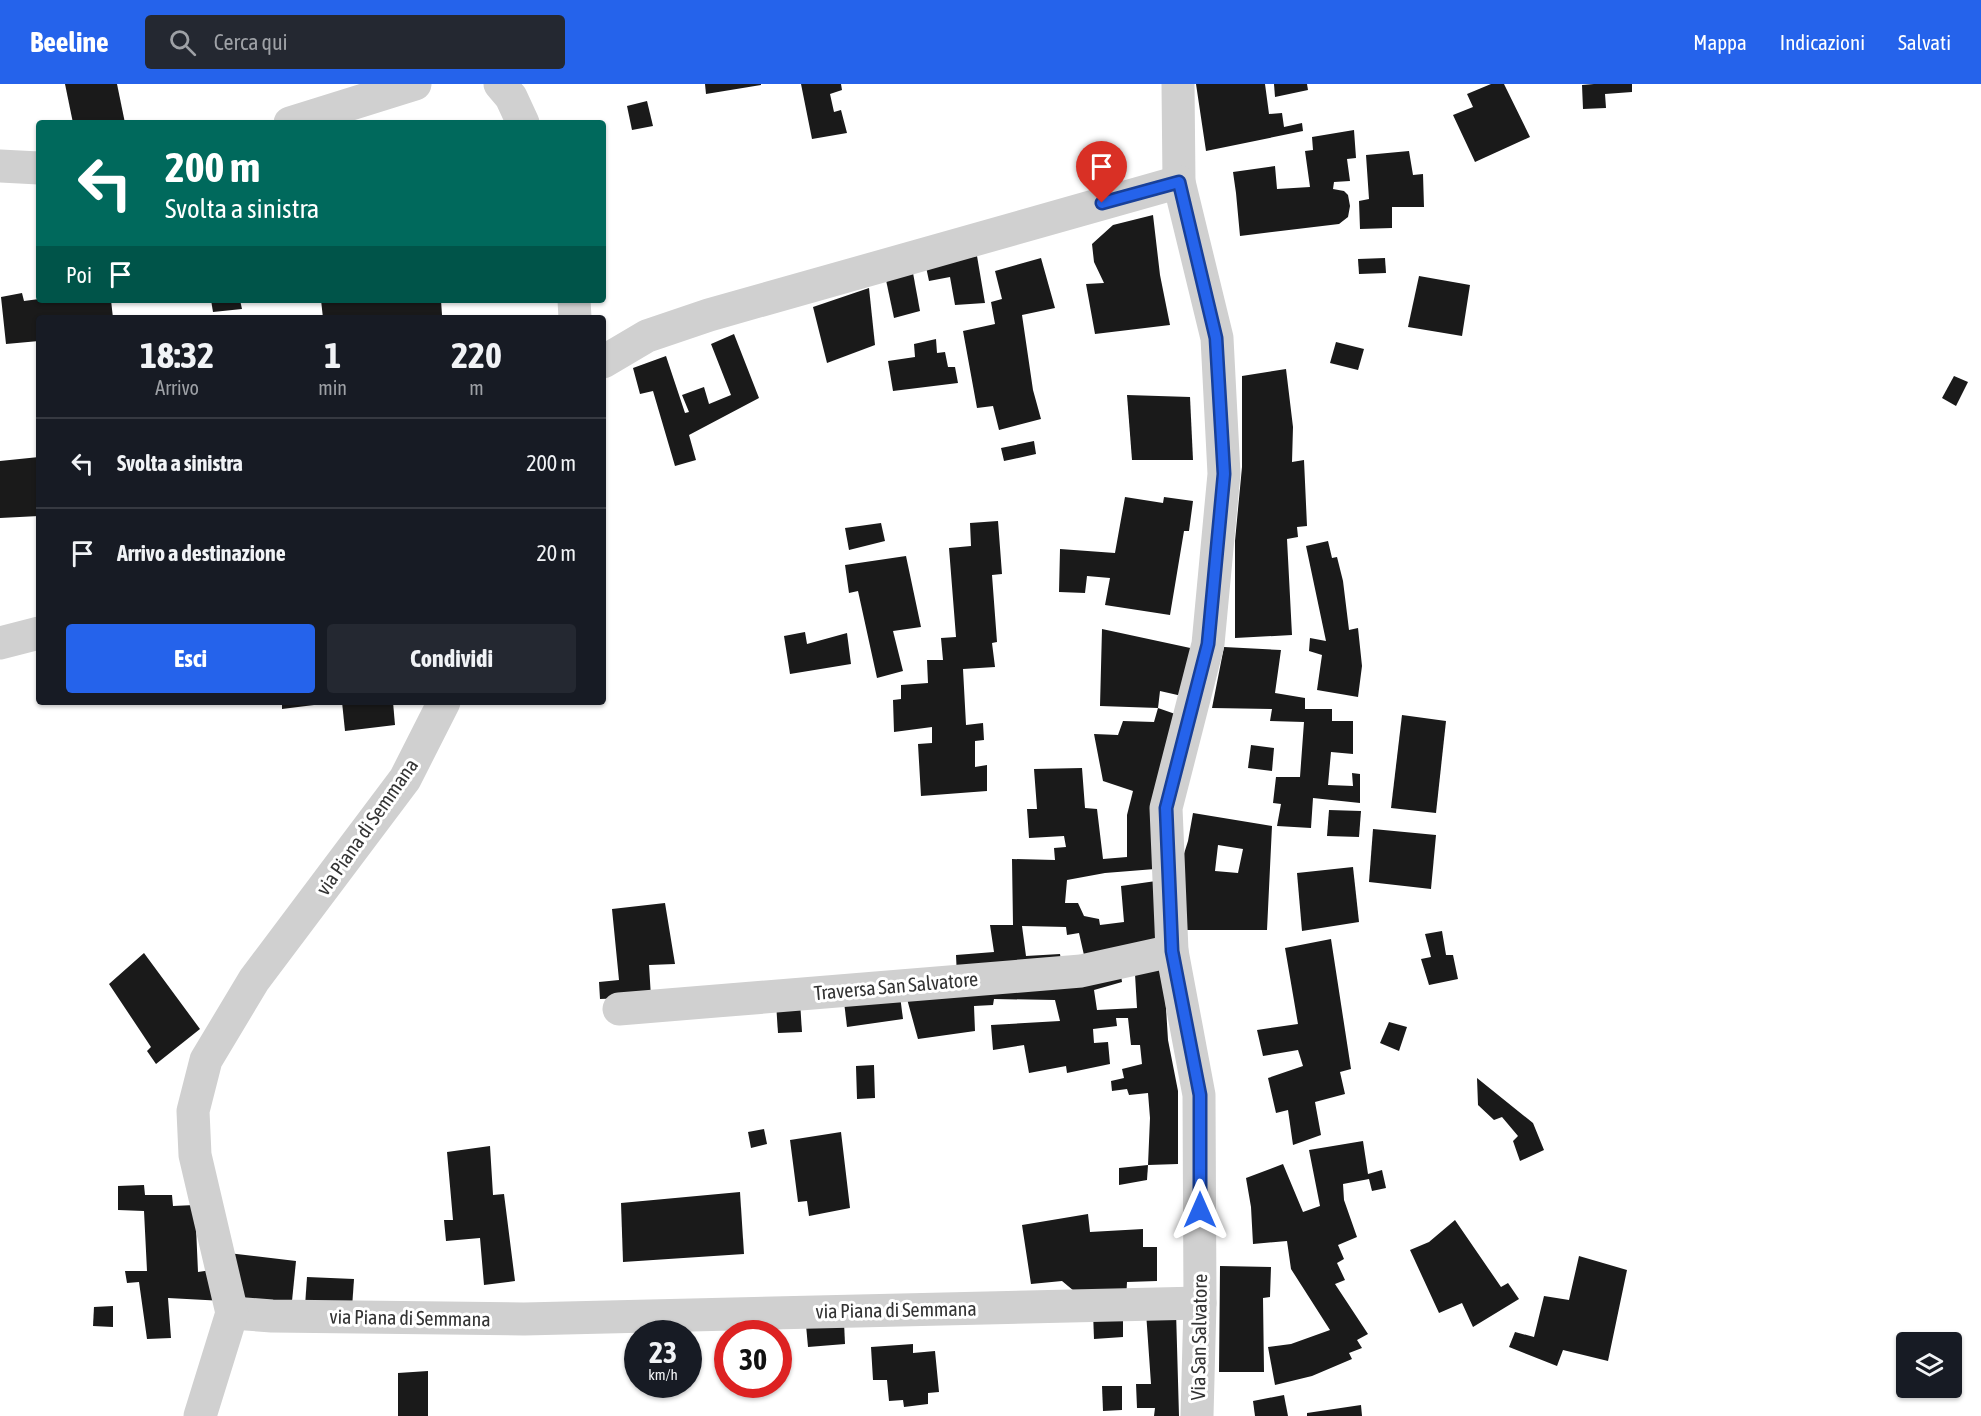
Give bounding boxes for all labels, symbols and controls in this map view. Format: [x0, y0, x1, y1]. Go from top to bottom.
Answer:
search box [145, 15, 565, 69]
text: Beeline [30, 26, 109, 58]
icon: search [166, 26, 199, 59]
text: Cerca qui [214, 29, 288, 55]
text: Mappa [1693, 30, 1747, 54]
text: Indicazioni [1780, 30, 1865, 54]
text: Salvati [1898, 30, 1951, 54]
pin [1076, 141, 1127, 203]
text: 200 m [165, 143, 260, 191]
icon: left [66, 144, 144, 222]
icon: arrive [1085, 150, 1118, 183]
text: Svolta a sinistra [165, 193, 319, 224]
icon: arrive [104, 258, 137, 291]
text: Poi [66, 262, 92, 288]
text: 18:32 [140, 334, 214, 376]
text: 1 [324, 334, 341, 376]
text: 220 [451, 334, 502, 376]
text: Arrivo [155, 376, 199, 399]
text: min [318, 376, 347, 399]
text: m [469, 376, 484, 399]
icon: left [66, 447, 99, 480]
text: Svolta a sinistra [117, 450, 243, 476]
text: 200 m [526, 450, 576, 476]
icon: arrive [66, 537, 99, 570]
text: Arrivo a destinazione [117, 540, 286, 566]
text: 20 m [536, 540, 576, 566]
button: Esci [66, 624, 315, 693]
button: Condividi [327, 624, 576, 693]
street label: via Piana di Semmana [311, 754, 422, 899]
street label: Traversa San Salvatore [813, 967, 979, 1004]
position arrow [1168, 1178, 1232, 1242]
street label: Via San Salvatore [1186, 1273, 1211, 1401]
street label: via Piana di Semmana [815, 1297, 977, 1322]
street label: via Piana di Semmana [329, 1305, 491, 1330]
speed limit sign: 30 [714, 1320, 792, 1398]
map controls [1896, 1332, 1962, 1398]
button: layers [1896, 1332, 1962, 1398]
text: 23 [649, 1335, 677, 1369]
text: km/h [648, 1366, 678, 1383]

